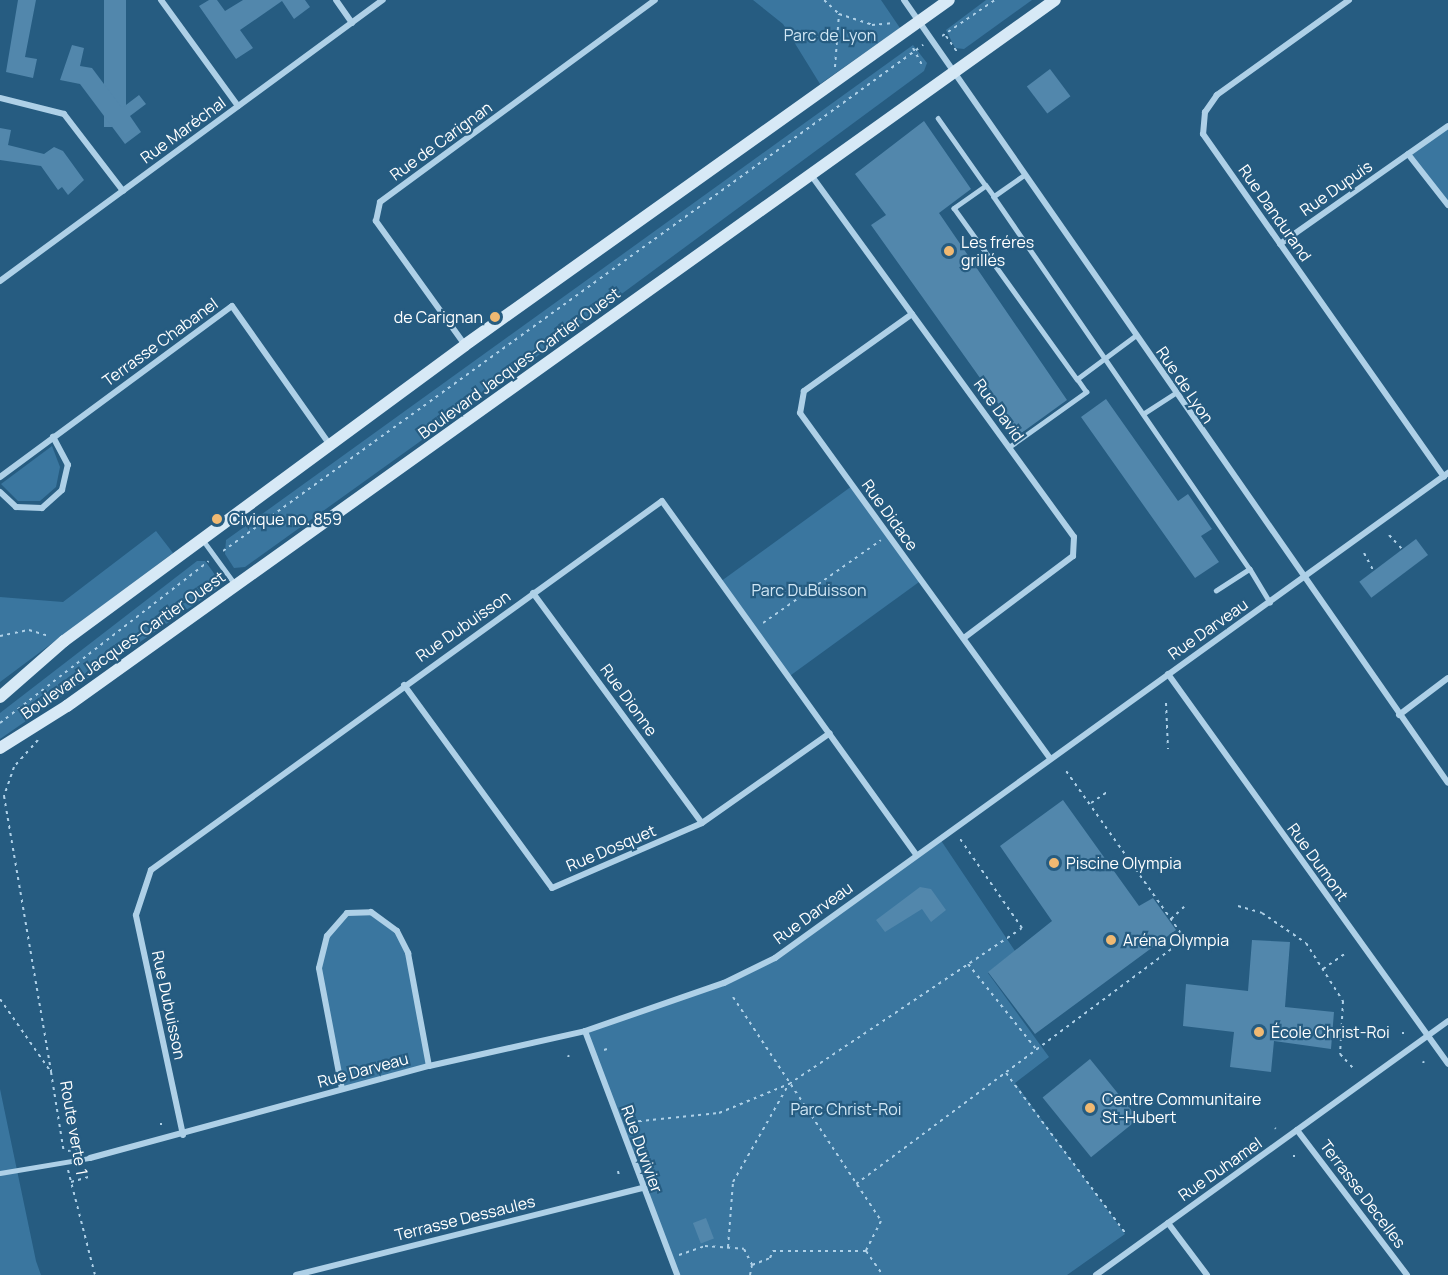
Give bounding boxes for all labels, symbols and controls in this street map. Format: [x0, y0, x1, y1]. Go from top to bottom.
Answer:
park label: Parc de Lyon [784, 25, 876, 45]
street label: Rue Maréchal [137, 93, 229, 167]
street label: Rue de Carignan [386, 98, 496, 184]
street label: Rue Dupuis [1296, 156, 1376, 220]
street label: Rue Dandurand [1235, 161, 1315, 265]
place label: Les fréres grillés [961, 232, 1034, 270]
marker: Les fréres grillés [942, 244, 956, 258]
street label: Boulevard Jacques-Cartier Ouest [414, 283, 624, 443]
street label: Terrasse Chabanel [99, 294, 221, 390]
place label: de Carignan [394, 307, 483, 327]
marker: de Carignan [488, 310, 502, 324]
street label: Rue de Lyon [1152, 343, 1218, 427]
street label: Rue David [970, 375, 1028, 445]
street label: Rue Didace [858, 476, 922, 554]
place label: Civique no. 859 [229, 509, 342, 529]
marker: Civique no. 859 [210, 512, 224, 526]
street label: Boulevard Jacques-Cartier Ouest [17, 567, 229, 723]
park label: Parc DuBuisson [752, 580, 866, 600]
street label: Rue Dubuisson [412, 586, 514, 666]
street label: Rue Darveau [1164, 594, 1252, 664]
street label: Rue Dionne [596, 660, 662, 740]
street label: Rue Dumont [1283, 819, 1353, 905]
street label: Rue Dosquet [563, 821, 659, 875]
place label: Piscine Olympia [1066, 853, 1182, 873]
marker: Piscine Olympia [1047, 856, 1061, 870]
street label: Rue Darveau [770, 878, 856, 948]
place label: Aréna Olympia [1123, 930, 1229, 950]
marker: Aréna Olympia [1104, 933, 1118, 947]
street label: Rue Dubuisson [148, 949, 190, 1061]
place label: École Christ-Roi [1271, 1022, 1390, 1042]
marker: École Christ-Roi [1252, 1025, 1266, 1039]
street label: Rue Darveau [316, 1049, 410, 1091]
street label: Route verte 1 [56, 1079, 92, 1177]
place label: Centre Communitaire St-Hubert [1102, 1089, 1261, 1127]
park label: Parc Christ-Roi [790, 1099, 902, 1119]
marker: Centre Communitaire St-Hubert [1083, 1101, 1097, 1115]
street label: Rue Duvivier [617, 1103, 667, 1195]
street label: Rue Duhamel [1175, 1133, 1265, 1205]
street label: Terrasse Decelles [1316, 1136, 1410, 1252]
street label: Terrasse Dessaules [393, 1191, 537, 1245]

